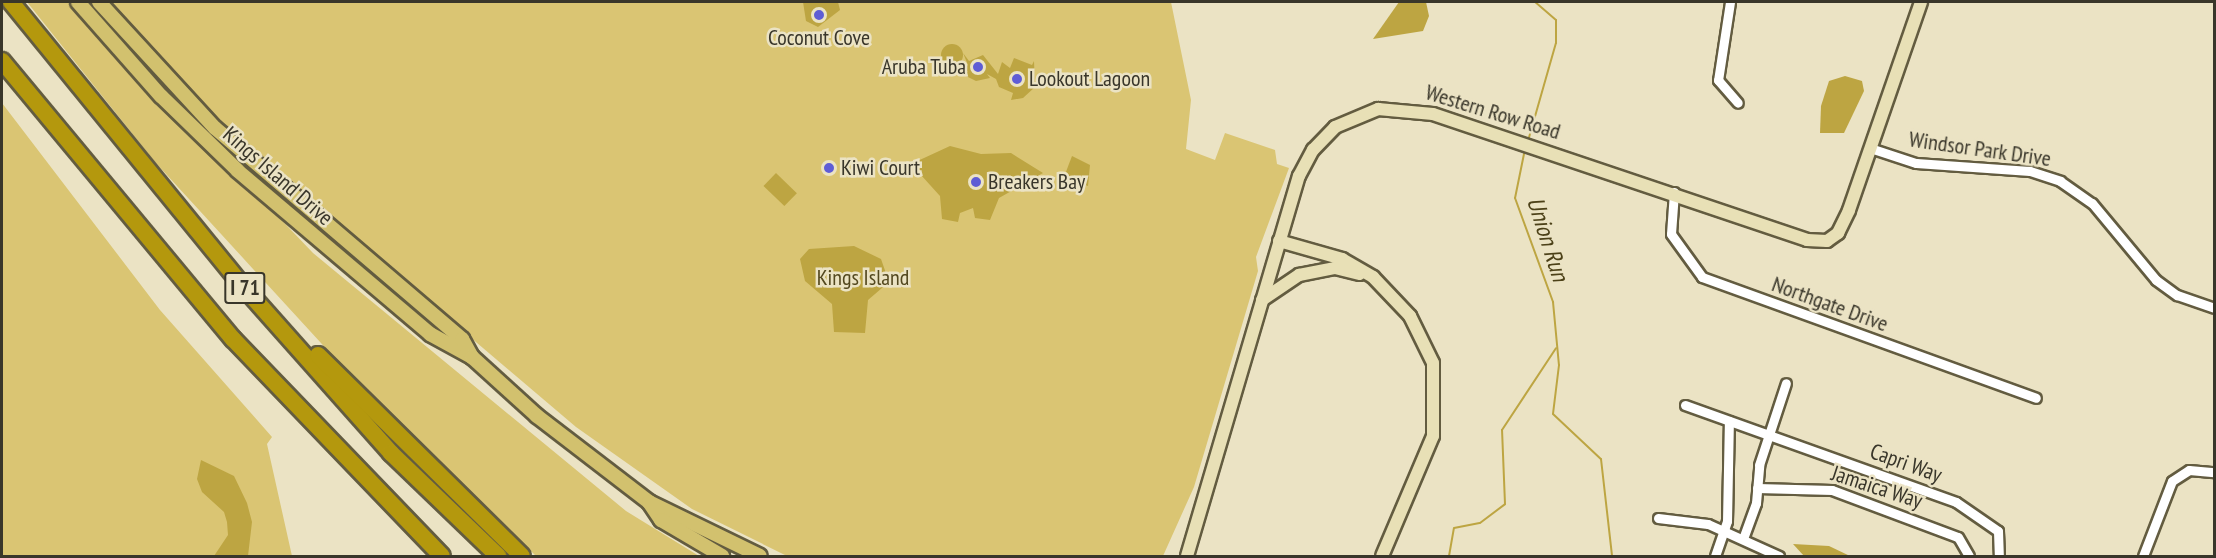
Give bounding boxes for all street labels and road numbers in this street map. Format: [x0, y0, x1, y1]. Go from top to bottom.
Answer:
street label: Western Row Road [1422, 79, 1564, 145]
street label: Kings Island Drive [218, 121, 338, 231]
street label: Windsor Park Drive [1907, 126, 2053, 172]
road number: I 71 [224, 270, 266, 306]
street label: Northgate Drive [1768, 271, 1892, 337]
street label: Capri Way [1866, 438, 1946, 488]
street label: Jamaica Way [1828, 460, 1926, 514]

